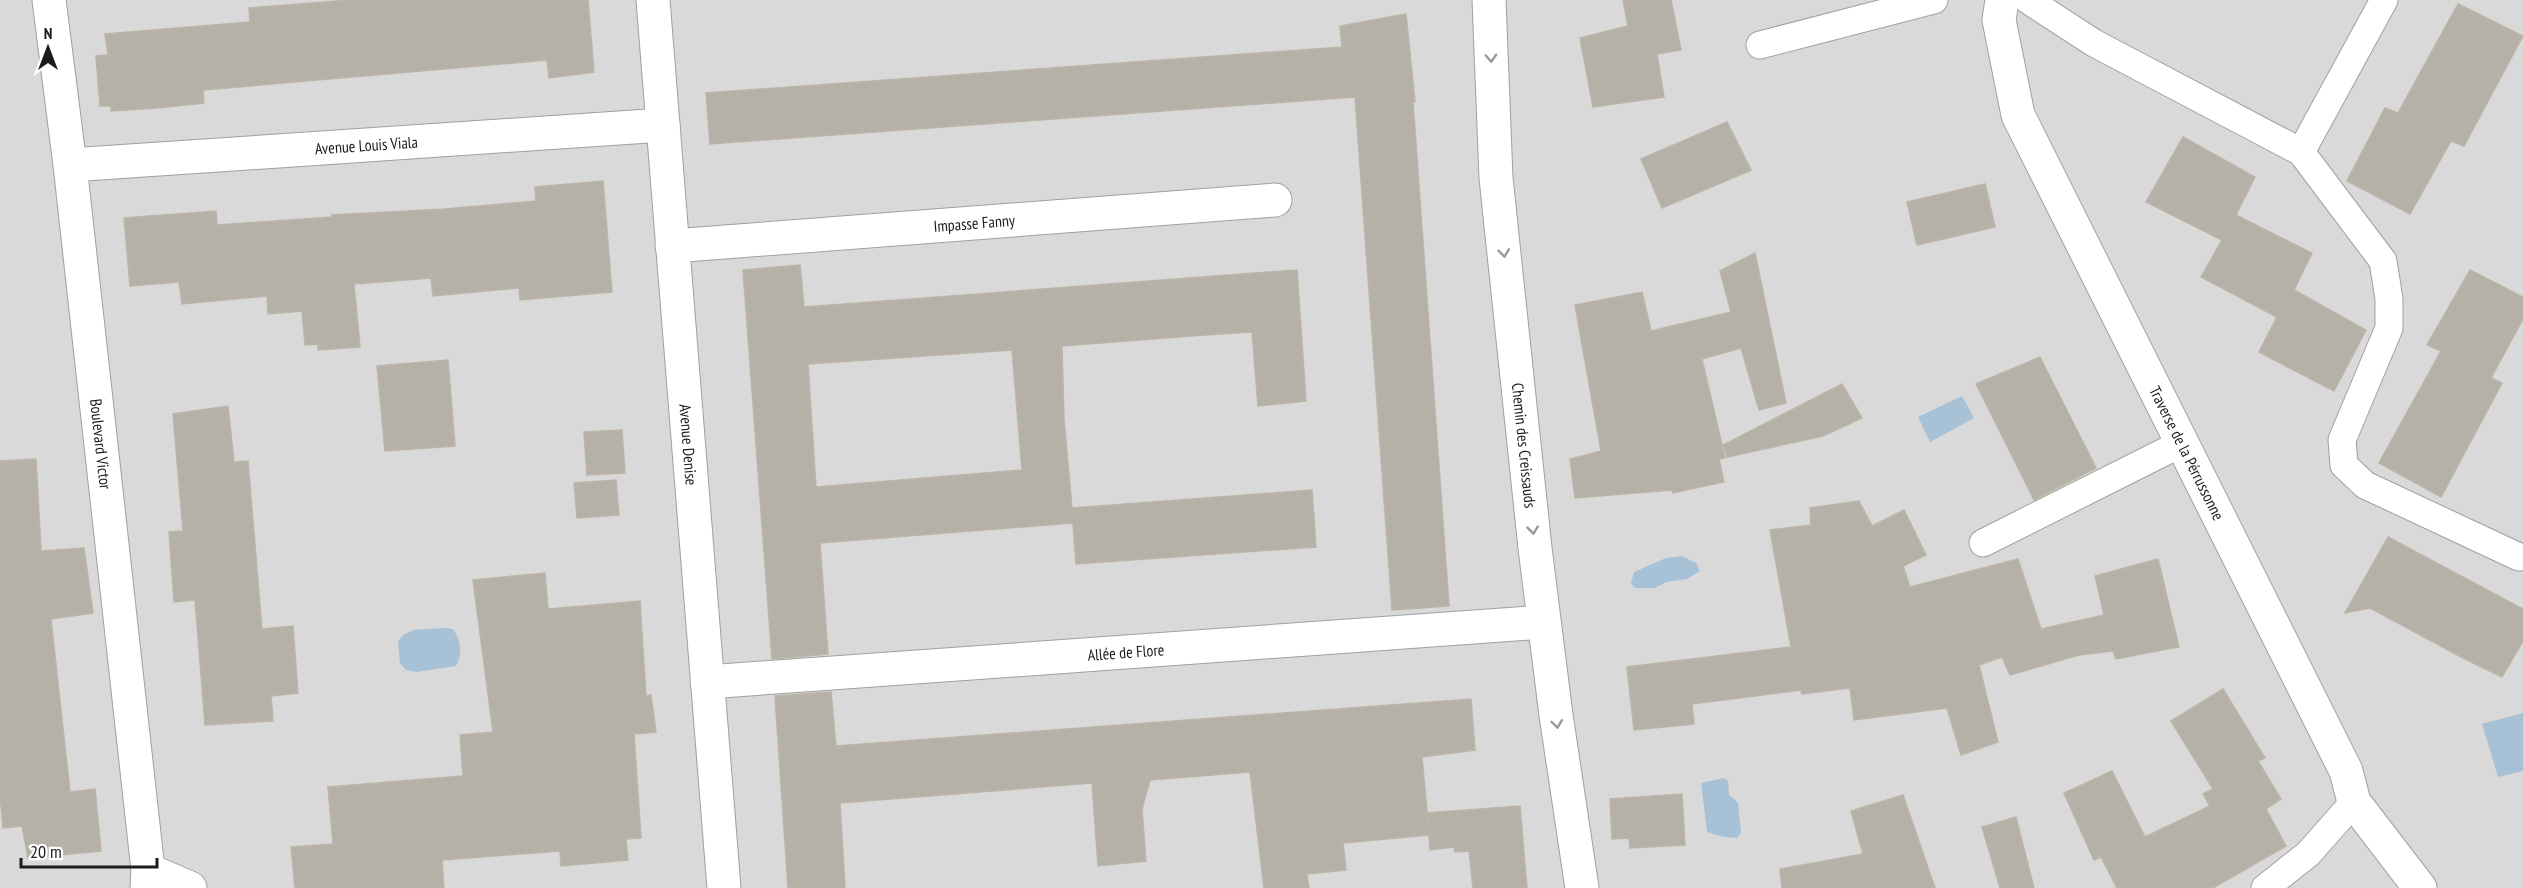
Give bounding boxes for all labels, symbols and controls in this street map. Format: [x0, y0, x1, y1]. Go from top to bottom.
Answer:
north arrow [18, 18, 78, 78]
text: N [44, 23, 52, 43]
one-way arrow [1485, 54, 1498, 63]
street label: Avenue Louis Viala [314, 132, 418, 158]
street label: Impasse Fanny [933, 210, 1016, 236]
one-way arrow [1498, 248, 1510, 257]
street label: Chemin des Creissauds [1508, 382, 1541, 509]
street label: Traverse de la Pérrussonne [2145, 383, 2229, 523]
street label: Boulevard Victor [86, 398, 116, 491]
street label: Avenue Denise [675, 403, 702, 486]
one-way arrow [1526, 526, 1539, 535]
street label: Allée de Flore [1087, 639, 1165, 665]
one-way arrow [1551, 719, 1563, 728]
scale bar [21, 831, 158, 869]
text: 20 m [30, 840, 62, 863]

